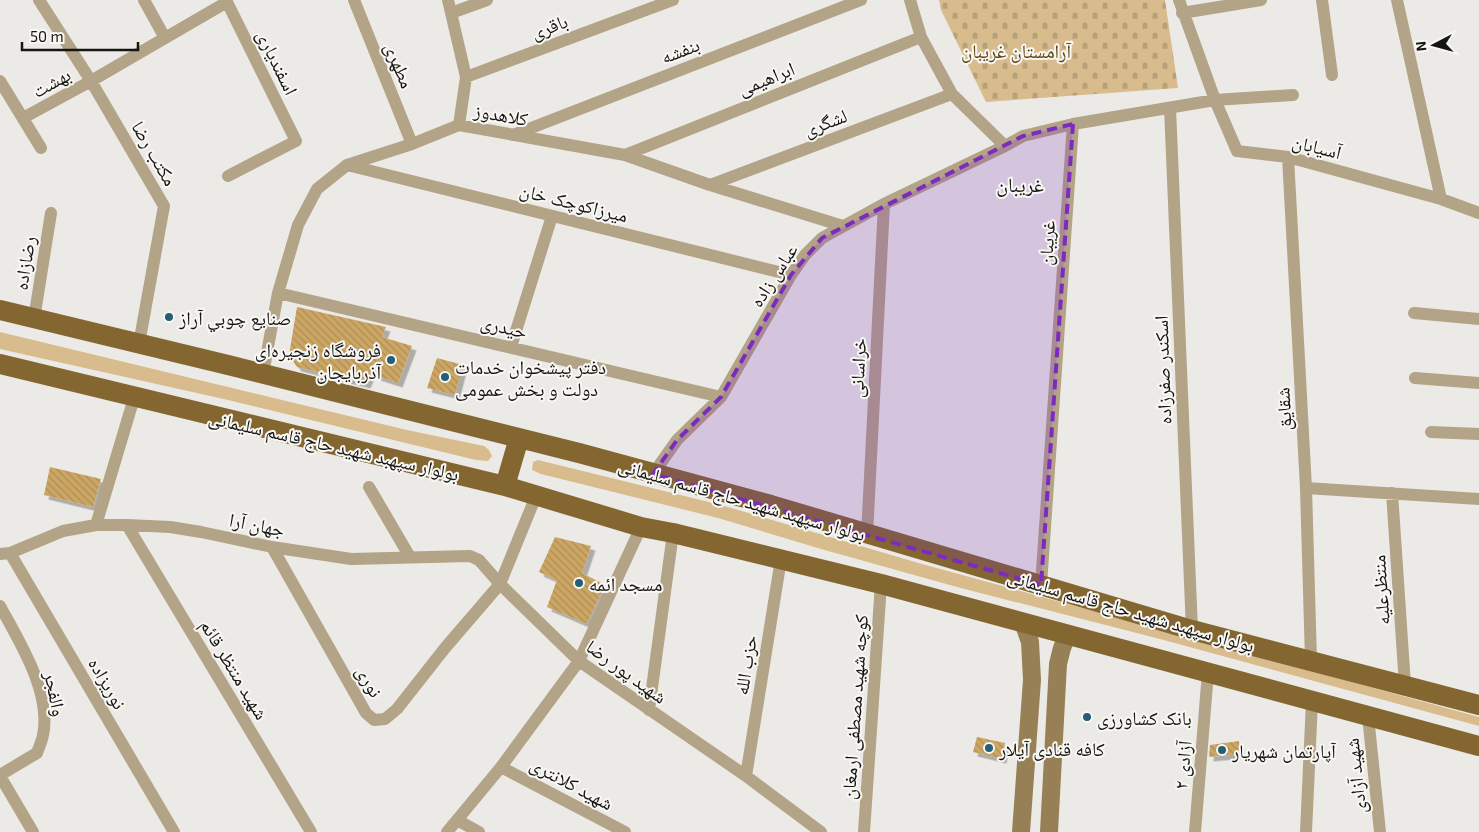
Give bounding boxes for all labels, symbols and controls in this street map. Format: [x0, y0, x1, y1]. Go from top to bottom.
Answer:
street label: باقری [527, 9, 571, 44]
scale bar [22, 20, 139, 52]
north arrow [1409, 20, 1459, 70]
street label: اسفندیاری [252, 26, 304, 99]
text: 50 m [30, 27, 64, 45]
street label: بنفشه [658, 32, 703, 68]
street label: مطهری [380, 39, 420, 92]
park label: آرامستان غریبان [961, 39, 1072, 63]
text: N [1412, 40, 1430, 52]
street label: ابراهیمی [734, 56, 798, 101]
street label: بهشت [28, 62, 75, 103]
street label: کلاهدوز [471, 98, 530, 131]
street label: لشگری [800, 103, 850, 142]
street label: مکتب رضا [126, 116, 183, 190]
street label: آسیابان [1290, 129, 1345, 164]
district label: غریبان [996, 172, 1044, 197]
street label: میرزاکوچک خان [517, 177, 631, 228]
street label: غریبان [1033, 219, 1060, 266]
street label: رضازاده [8, 234, 41, 292]
street label: عباس زاده [744, 239, 803, 312]
place label: صنايع چوبي آراز [178, 306, 291, 333]
street label: حیدری [478, 310, 529, 343]
marker: صنايع چوبي آراز [163, 311, 175, 323]
street label: اسکندر صفرزاده [1149, 315, 1176, 425]
place label: فروشگاه زنجیره‌ای آذربایجان [255, 338, 382, 384]
street label: خراسانی [844, 338, 871, 399]
marker: فروشگاه زنجیره‌ای آذربایجان [385, 354, 397, 366]
place label: دفتر پیشخوان خدمات دولت و بخش عمومی [455, 355, 606, 401]
marker: دفتر پیشخوان خدمات دولت و بخش عمومی [439, 371, 451, 383]
street label: شقایق [1270, 387, 1297, 431]
street label: بولوار سپهبد شهید حاج قاسم سلیمانی [206, 405, 461, 487]
street label: بولوار سپهبد شهید حاج قاسم سلیمانی [615, 453, 868, 547]
street label: جهان آرا [227, 507, 287, 542]
street label: منتظرعلیه [1366, 554, 1395, 626]
street label: بولوار سپهبد شهید حاج قاسم سلیمانی [1004, 564, 1257, 658]
place label: مسجد ائمه [589, 572, 662, 595]
marker: مسجد ائمه [573, 577, 585, 589]
street label: کوچه شهید مصطفی ارمغان [836, 613, 873, 801]
street label: شهید منتظر قائم [194, 615, 274, 724]
street label: حزب الله [729, 633, 762, 697]
street label: شهید پور رضا [582, 634, 672, 709]
street label: نوریزاده [83, 653, 132, 713]
street label: نوری [351, 661, 388, 702]
street label: والفجر [39, 669, 72, 719]
place label: بانک کشاورزی [1097, 706, 1192, 730]
marker: بانک کشاورزی [1081, 711, 1093, 723]
place label: کافه قنادی آیلار [998, 737, 1105, 761]
street label: شهید آزادی [1340, 737, 1371, 815]
street label: آزادی ۲ [1168, 739, 1197, 790]
place label: آپارتمان شهریار [1231, 739, 1337, 763]
marker: کافه قنادی آیلار [983, 742, 995, 754]
marker: آپارتمان شهریار [1216, 744, 1228, 756]
street label: شهید کلانتری [526, 752, 617, 815]

